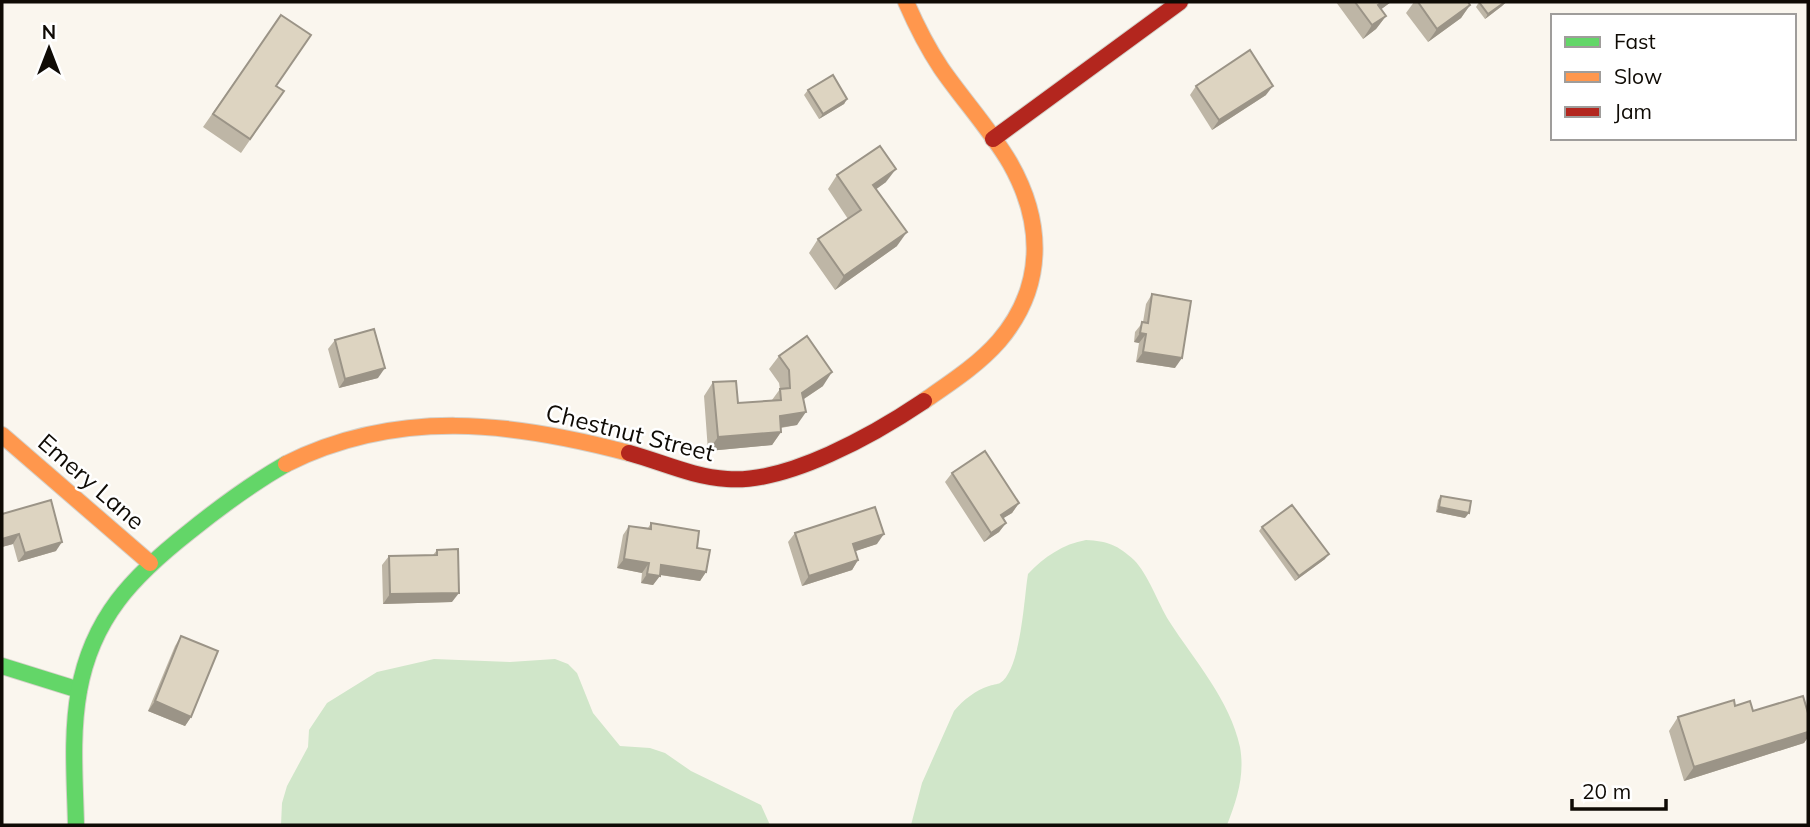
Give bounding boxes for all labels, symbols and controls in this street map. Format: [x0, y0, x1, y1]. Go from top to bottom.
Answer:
north arrow [14, 14, 84, 84]
legend [1551, 14, 1796, 140]
text: N [42, 20, 56, 44]
text: Fast [1614, 28, 1656, 54]
text: Slow [1614, 63, 1662, 89]
text: Jam [1614, 98, 1652, 124]
street label: Chestnut Street [543, 397, 718, 467]
street label: Emery Lane [32, 427, 151, 536]
scale bar [1572, 768, 1666, 812]
text: 20 m [1582, 778, 1631, 804]

